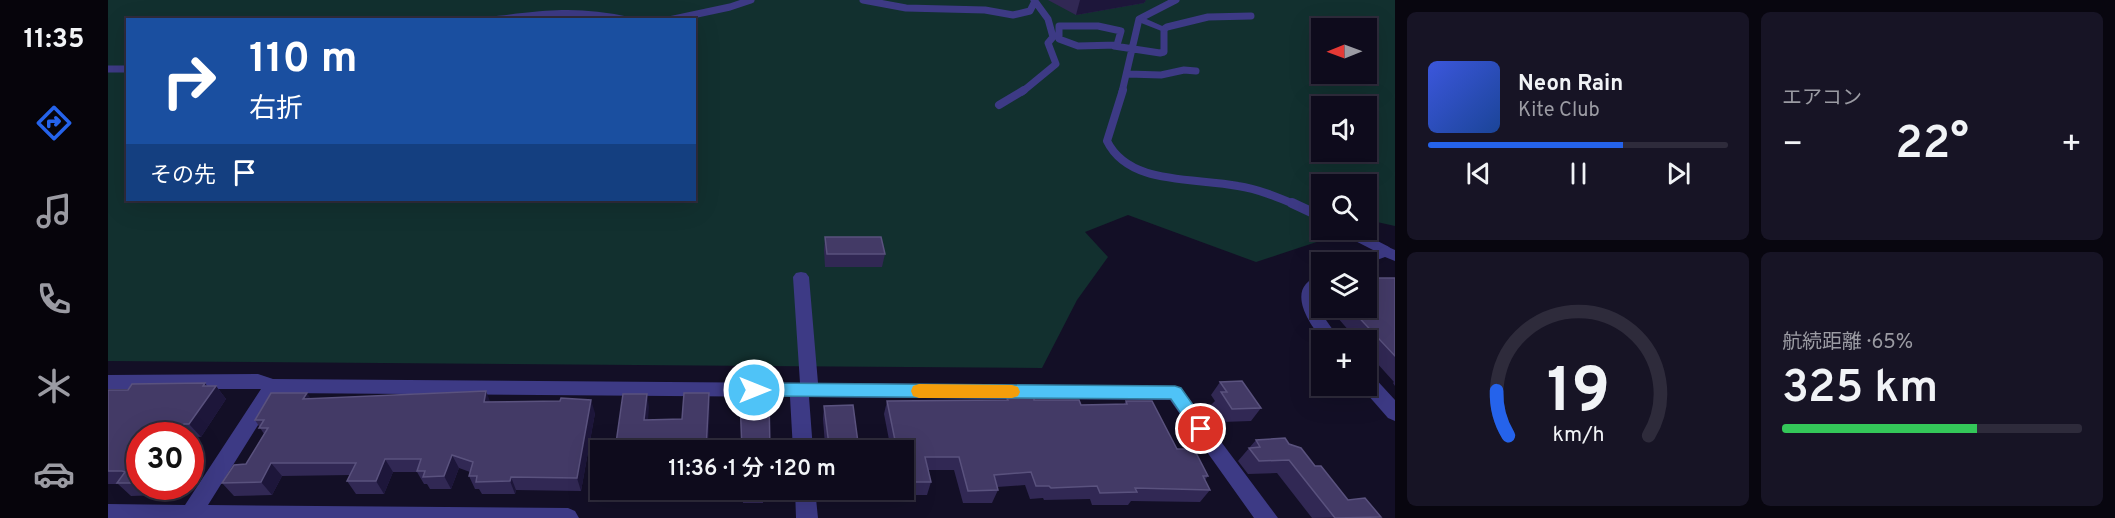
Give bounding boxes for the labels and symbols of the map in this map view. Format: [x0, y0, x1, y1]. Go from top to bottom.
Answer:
north arrow [1311, 18, 1377, 84]
position arrow [722, 358, 786, 422]
pin [1175, 403, 1226, 454]
speed limit sign: 30 [126, 422, 204, 500]

